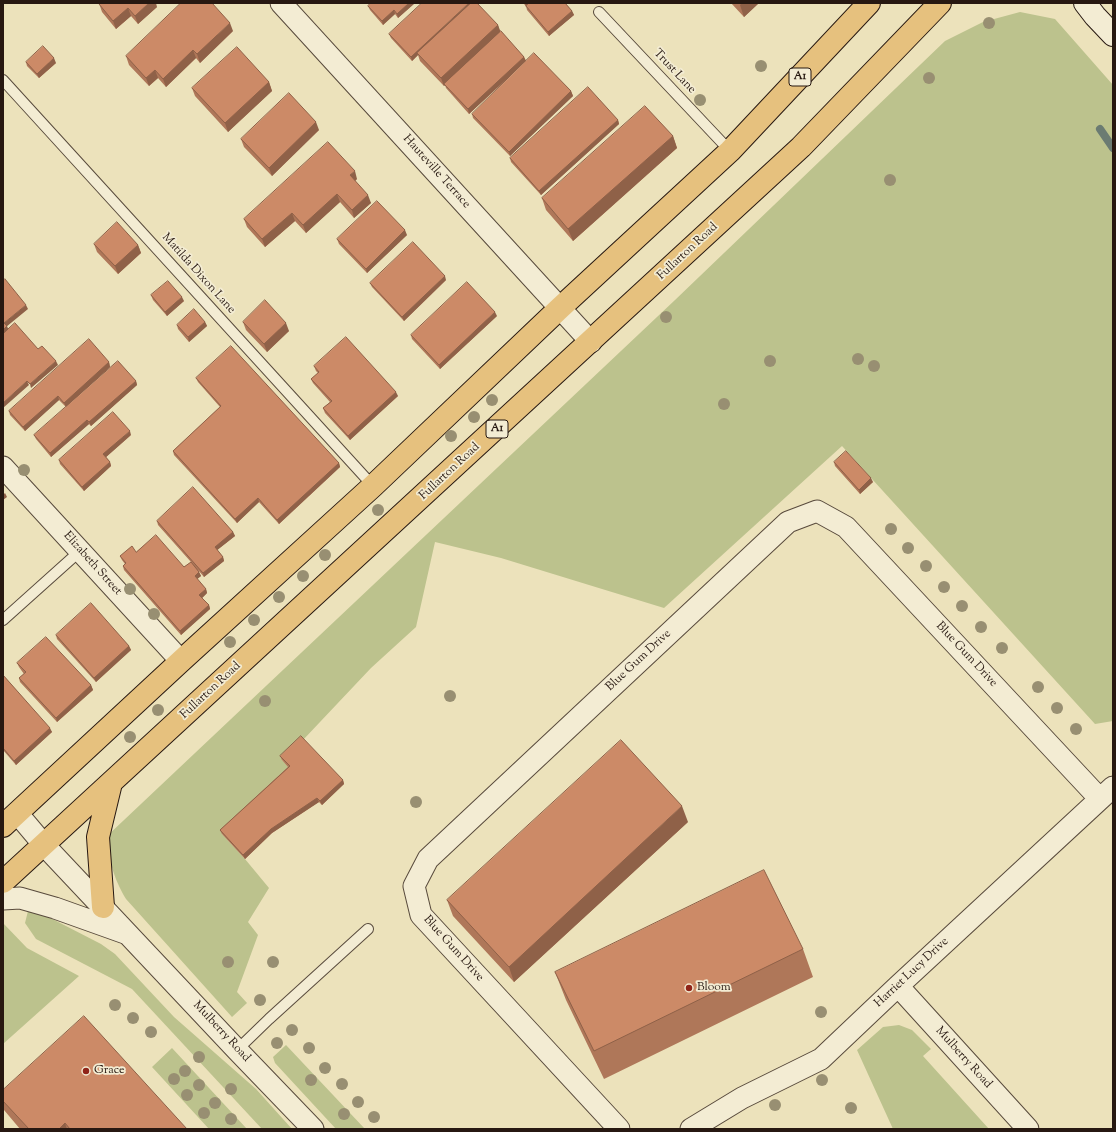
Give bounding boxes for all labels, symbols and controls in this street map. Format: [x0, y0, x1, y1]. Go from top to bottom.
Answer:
street label: Trust Lane [650, 47, 698, 97]
road number: A1 [789, 68, 811, 86]
street label: Hauteville Terrace [399, 132, 473, 212]
street label: Fullarton Road [655, 220, 721, 284]
street label: Matilda Dixon Lane [158, 231, 238, 317]
road number: A1 [486, 420, 508, 438]
street label: Fullarton Road [417, 440, 483, 504]
street label: Elizabeth Street [60, 529, 124, 599]
street label: Blue Gum Drive [932, 619, 1000, 691]
street label: Blue Gum Drive [603, 627, 675, 695]
street label: Fullarton Road [178, 659, 244, 723]
street label: Blue Gum Drive [420, 913, 486, 985]
street label: Harriet Lucy Drive [872, 935, 952, 1011]
place label: Bloom [697, 981, 731, 995]
marker: Bloom [684, 983, 694, 993]
street label: Mulberry Road [189, 999, 253, 1065]
street label: Mulberry Road [932, 1024, 994, 1092]
place label: Grace [94, 1064, 125, 1078]
marker: Grace [81, 1066, 91, 1076]

